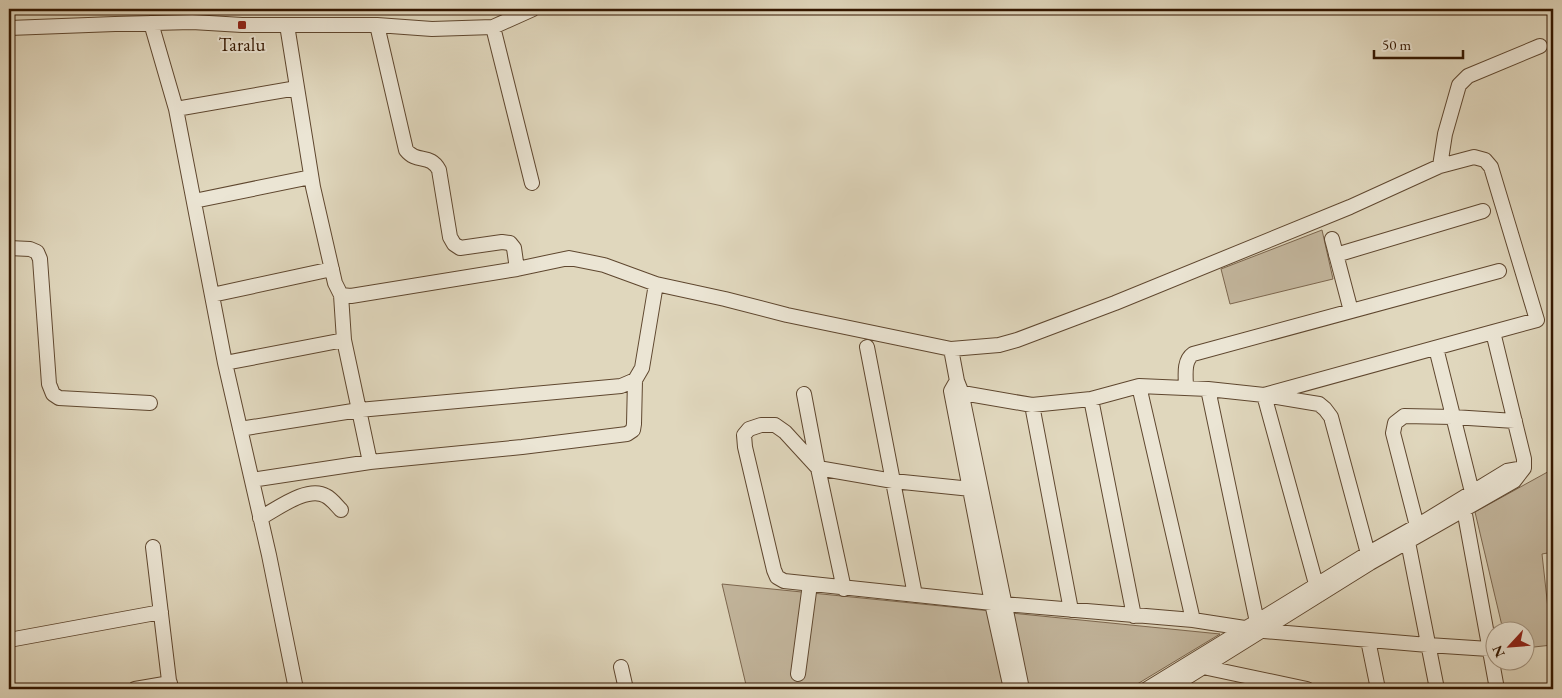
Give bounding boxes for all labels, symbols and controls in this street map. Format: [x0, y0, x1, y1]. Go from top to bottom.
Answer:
marker: Taralu [236, 19, 248, 31]
scale bar [1374, 28, 1463, 60]
place label: Taralu [219, 32, 265, 57]
text: 50 m [1382, 35, 1411, 54]
north arrow [1484, 620, 1534, 670]
text: N [1487, 642, 1509, 661]

